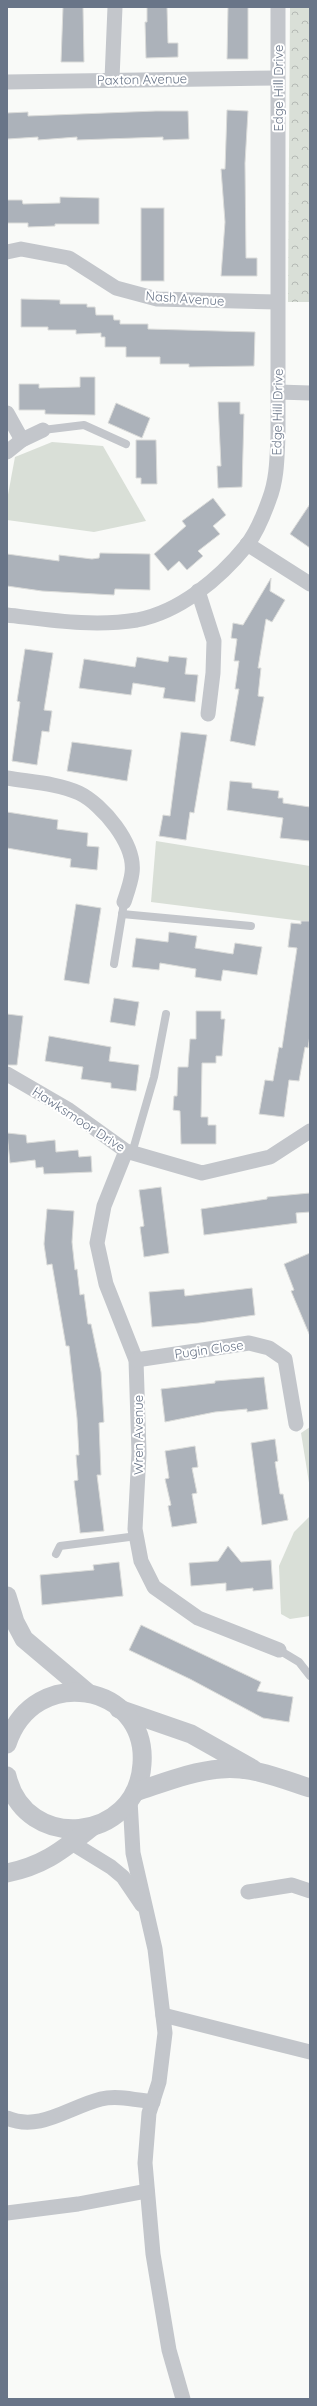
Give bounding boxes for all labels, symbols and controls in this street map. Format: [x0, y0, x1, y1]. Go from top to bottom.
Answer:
street label: Edge Hill Drive [270, 45, 286, 131]
street label: Paxton Avenue [97, 70, 187, 88]
street label: Nash Avenue [145, 287, 225, 309]
street label: Edge Hill Drive [268, 368, 286, 456]
street label: Hawksmoor Drive [30, 1083, 128, 1155]
street label: Pugin Close [173, 1336, 245, 1362]
street label: Wren Avenue [130, 1395, 146, 1475]

